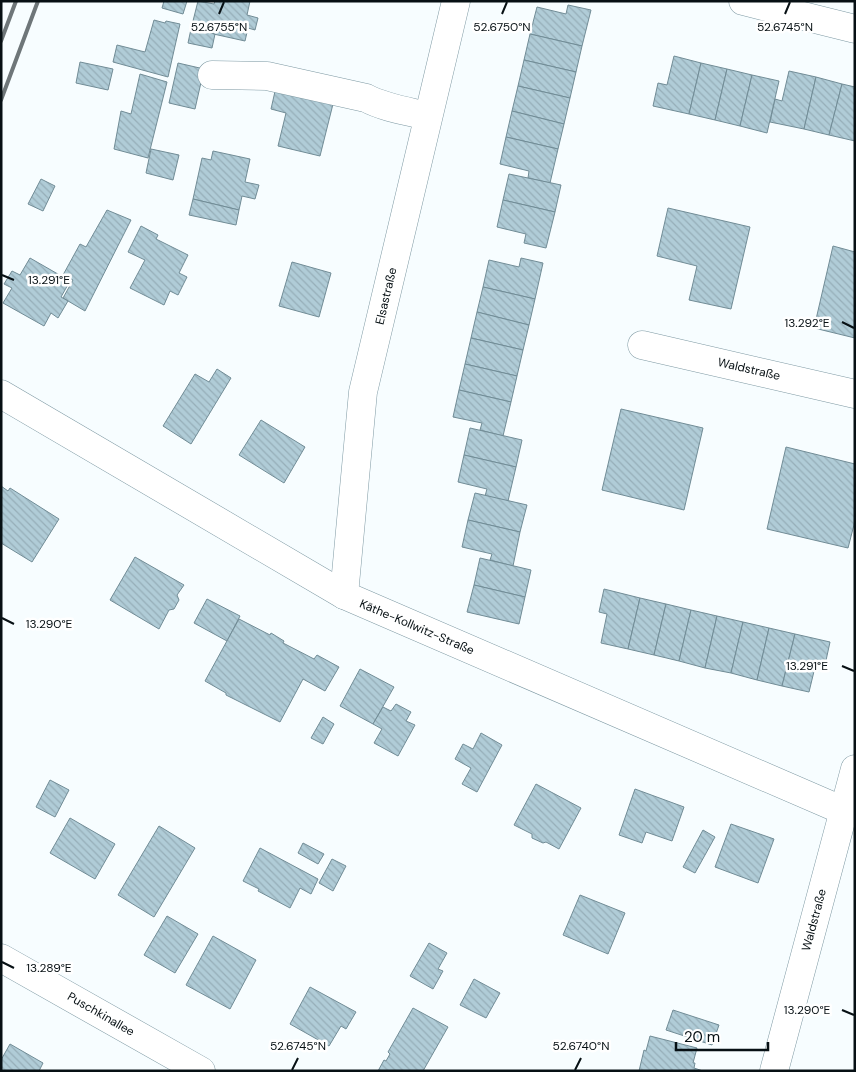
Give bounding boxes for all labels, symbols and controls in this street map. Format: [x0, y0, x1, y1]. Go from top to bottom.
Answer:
text: 52.6755°N [191, 19, 247, 35]
text: 52.6750°N [473, 19, 531, 35]
text: 52.6745°N [757, 19, 813, 35]
street label: Elsastraße [372, 266, 400, 326]
text: 13.291°E [28, 272, 70, 288]
text: 13.292°E [784, 315, 830, 331]
street label: Waldstraße [716, 354, 782, 384]
street label: Käthe-Kollwitz-Straße [357, 596, 477, 658]
text: 13.290°E [26, 616, 73, 632]
text: 13.291°E [786, 658, 828, 674]
street label: Waldstraße [798, 887, 830, 953]
text: 13.289°E [26, 960, 72, 976]
street label: Puschkinallee [65, 988, 138, 1040]
text: 13.290°E [784, 1002, 831, 1018]
scale bar [676, 1020, 768, 1052]
text: 20 m [684, 1027, 720, 1047]
text: 52.6745°N [270, 1038, 326, 1054]
text: 52.6740°N [553, 1038, 609, 1054]

